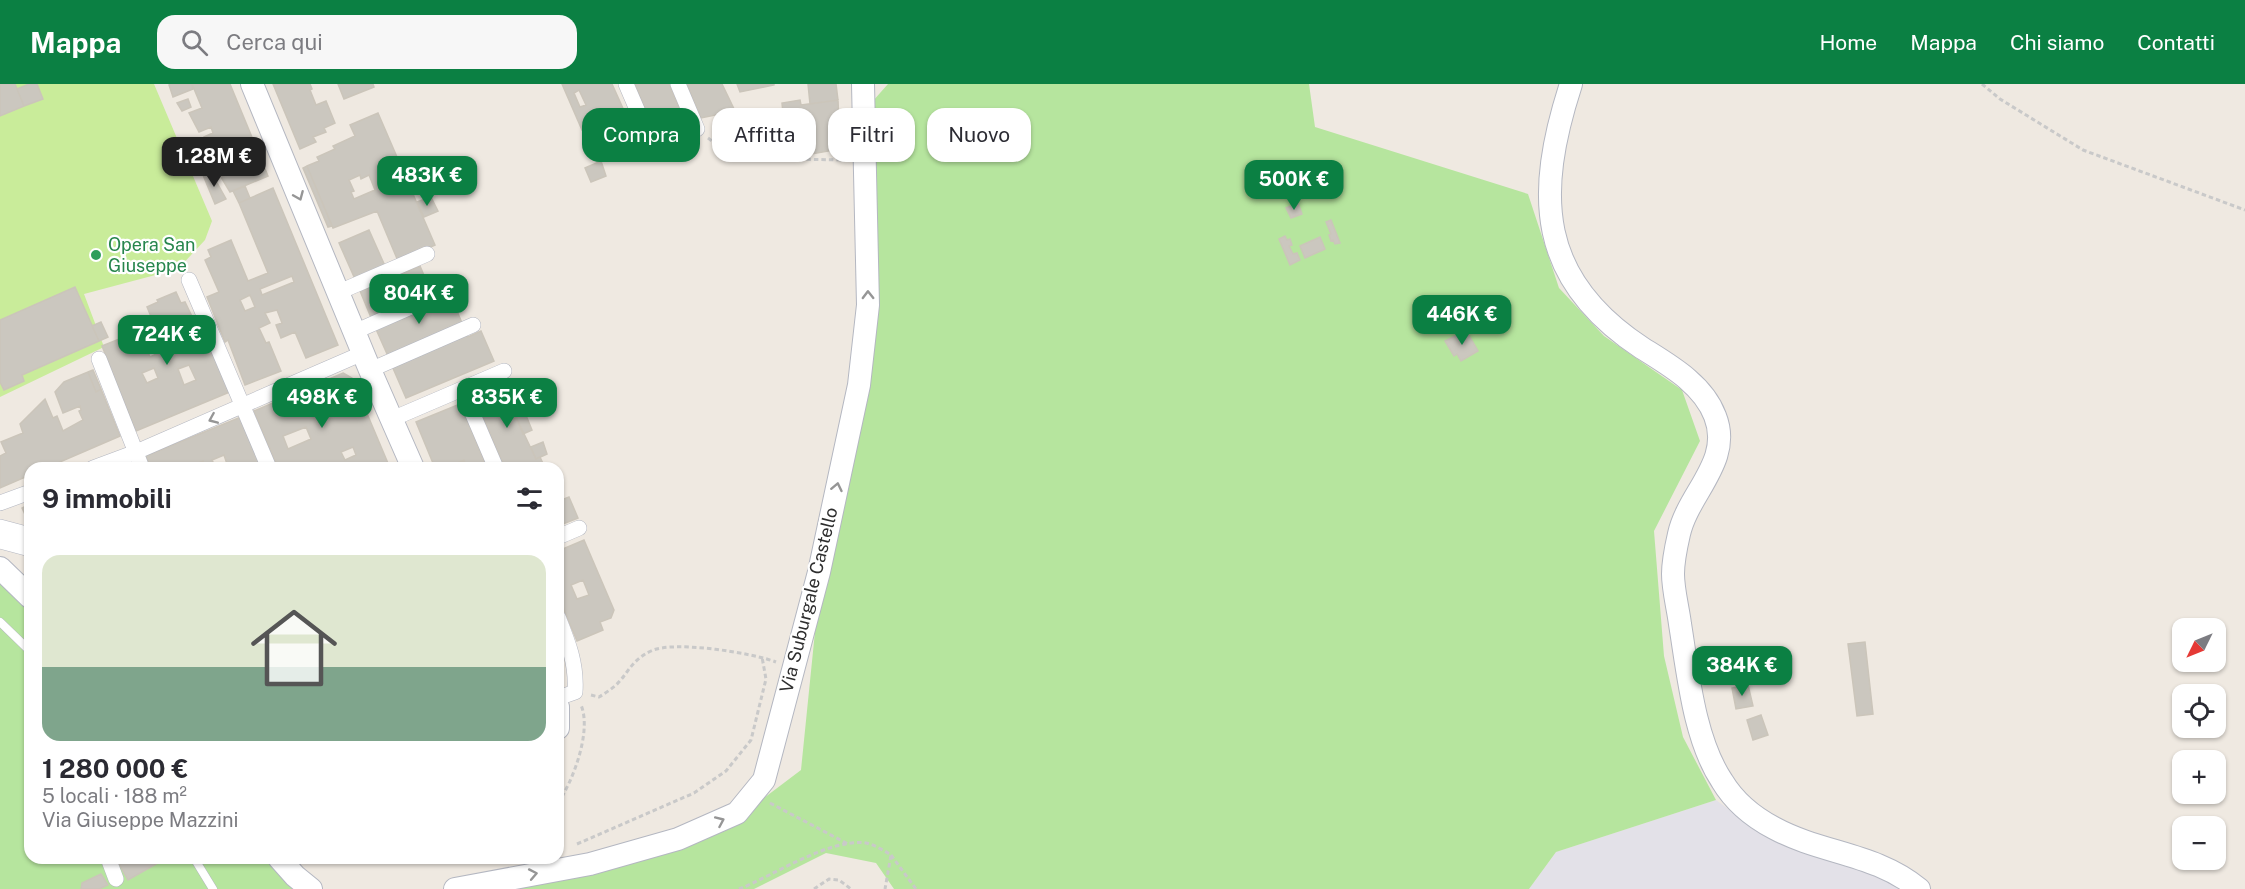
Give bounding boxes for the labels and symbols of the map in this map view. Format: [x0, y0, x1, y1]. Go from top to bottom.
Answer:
pin: 1.28M € [159, 137, 269, 188]
pin: 483K € [378, 156, 476, 207]
pin: 500K € [1245, 160, 1343, 211]
one-way arrow [292, 190, 304, 201]
place label: Opera San Giuseppe [108, 234, 195, 276]
marker: Opera San Giuseppe [89, 248, 103, 262]
pin: 804K € [370, 274, 468, 325]
one-way arrow [862, 291, 874, 300]
pin: 446K € [1413, 295, 1511, 346]
pin: 724K € [118, 315, 216, 366]
pin: 498K € [273, 378, 371, 429]
pin: 835K € [458, 378, 556, 429]
one-way arrow [208, 412, 219, 424]
one-way arrow [830, 483, 843, 493]
street label: Via Suburgale Castello [775, 505, 842, 695]
north arrow [2172, 618, 2226, 672]
pin: 384K € [1693, 646, 1791, 697]
one-way arrow [714, 816, 725, 828]
one-way arrow [529, 869, 538, 881]

